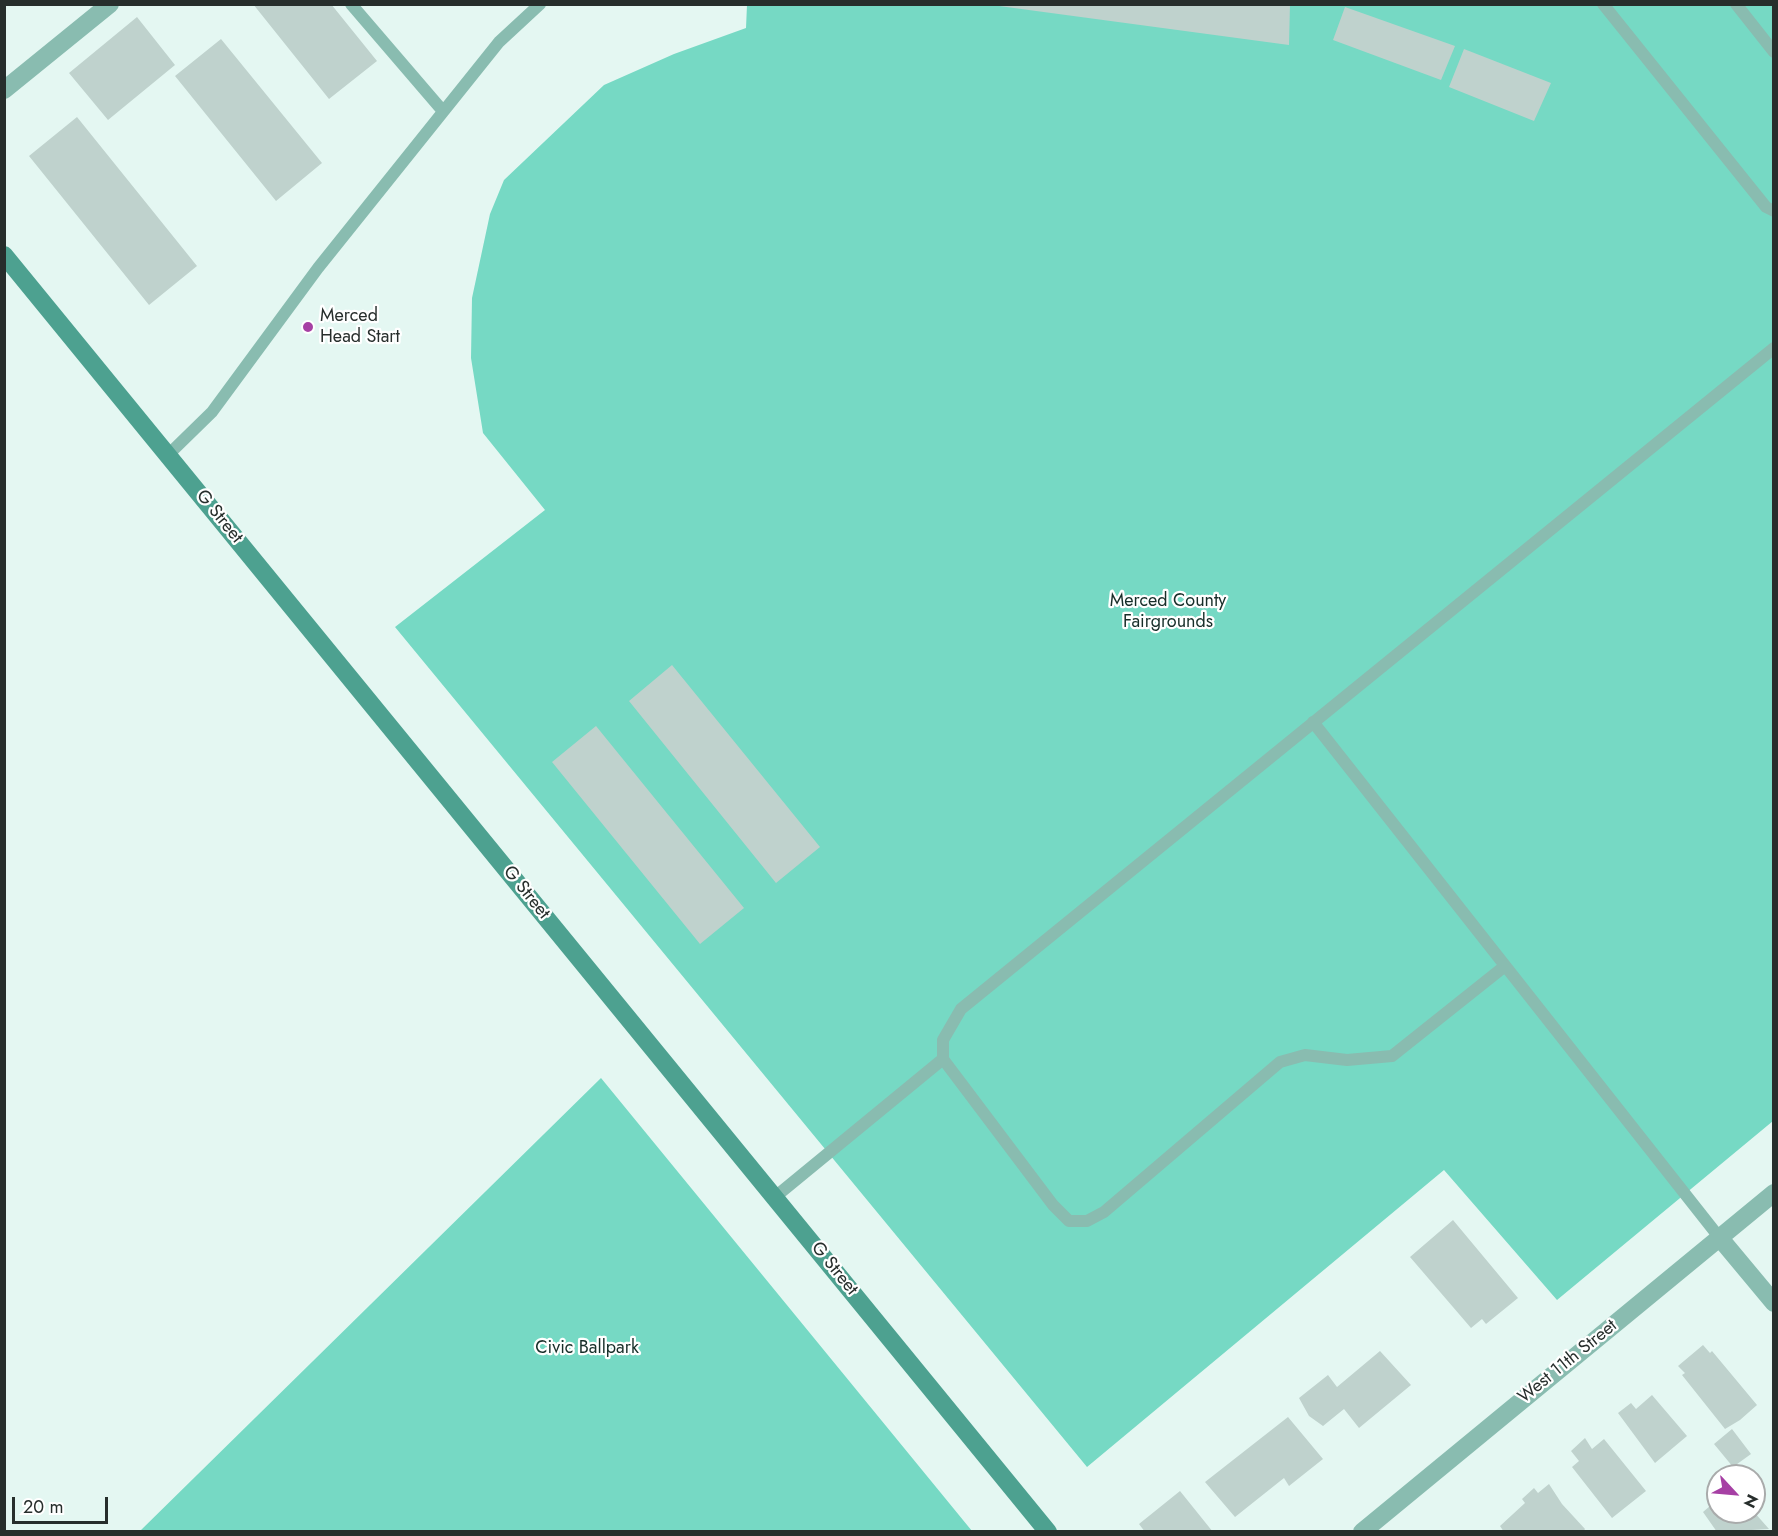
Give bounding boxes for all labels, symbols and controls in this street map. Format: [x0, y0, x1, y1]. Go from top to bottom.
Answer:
place label: Merced Head Start [320, 306, 400, 348]
marker: Merced Head Start [301, 320, 315, 334]
street label: G Street [191, 486, 247, 548]
park label: Merced County Fairgrounds [1110, 591, 1226, 634]
street label: G Street [498, 862, 554, 924]
street label: G Street [806, 1238, 862, 1300]
street label: West 11th Street [1514, 1316, 1622, 1408]
park label: Civic Ballpark [535, 1338, 639, 1360]
north arrow [1706, 1464, 1766, 1524]
scale bar [15, 1485, 111, 1523]
text: N [1738, 1490, 1764, 1512]
text: 20 m [23, 1494, 63, 1520]

